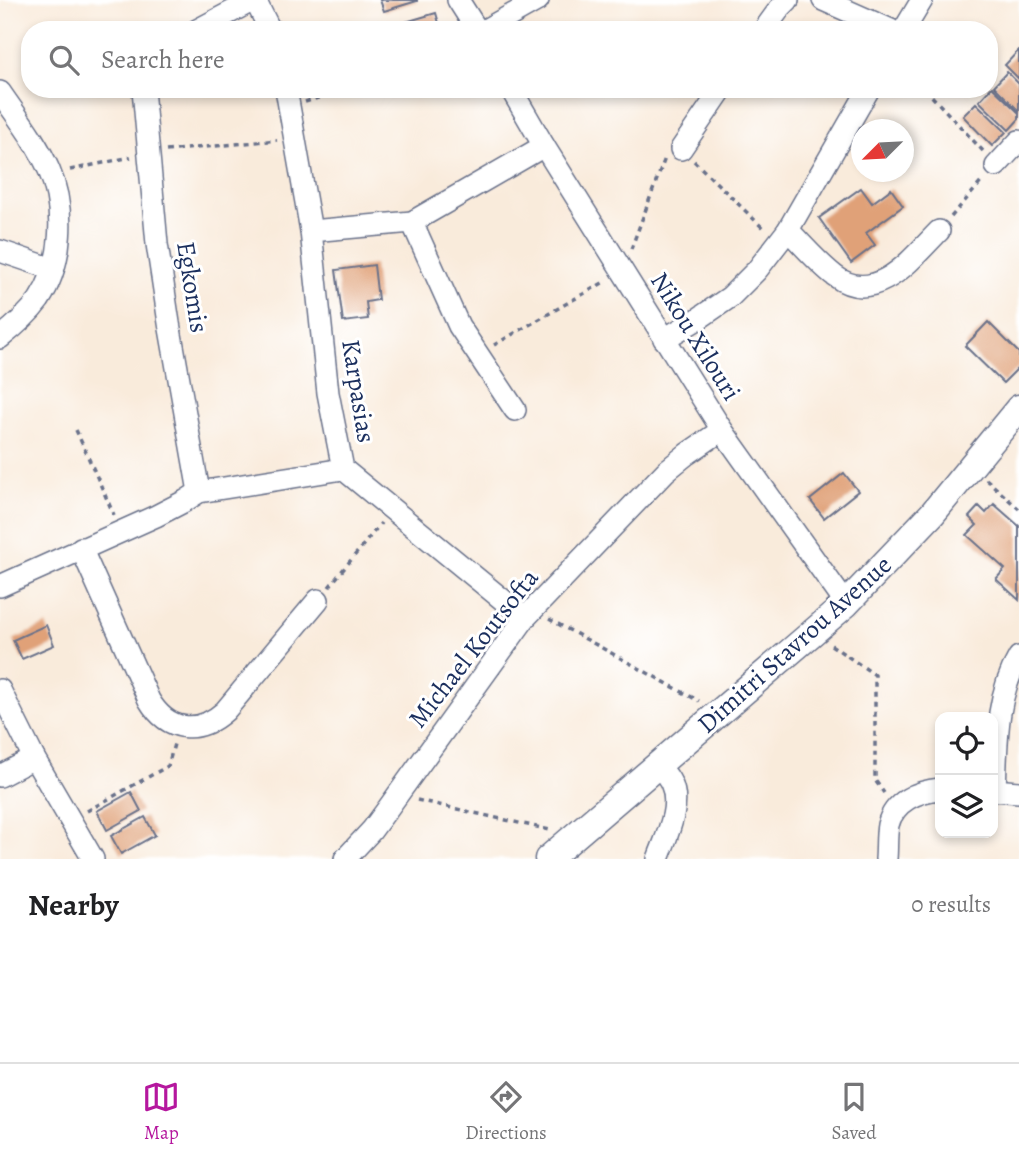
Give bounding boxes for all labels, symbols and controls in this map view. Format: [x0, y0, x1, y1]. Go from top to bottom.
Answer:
search box [21, 21, 998, 98]
icon: search [45, 41, 83, 79]
text: Search here [101, 42, 225, 77]
north arrow [851, 119, 914, 182]
street label: Egkomis [168, 239, 217, 335]
street label: Nikou Xilouri [642, 265, 749, 407]
street label: Karpasias [333, 337, 384, 445]
street label: Dimitri Stavrou Avenue [690, 548, 899, 741]
street label: Michael Koutsofta [400, 562, 547, 735]
map controls [935, 712, 998, 838]
button: locate [935, 712, 998, 775]
button: layers [935, 775, 998, 838]
text: Nearby [28, 885, 119, 925]
text: 0 results [911, 889, 991, 920]
tab: Map [142, 1078, 180, 1146]
tab: Directions [465, 1078, 547, 1146]
tab: Saved [832, 1078, 877, 1146]

